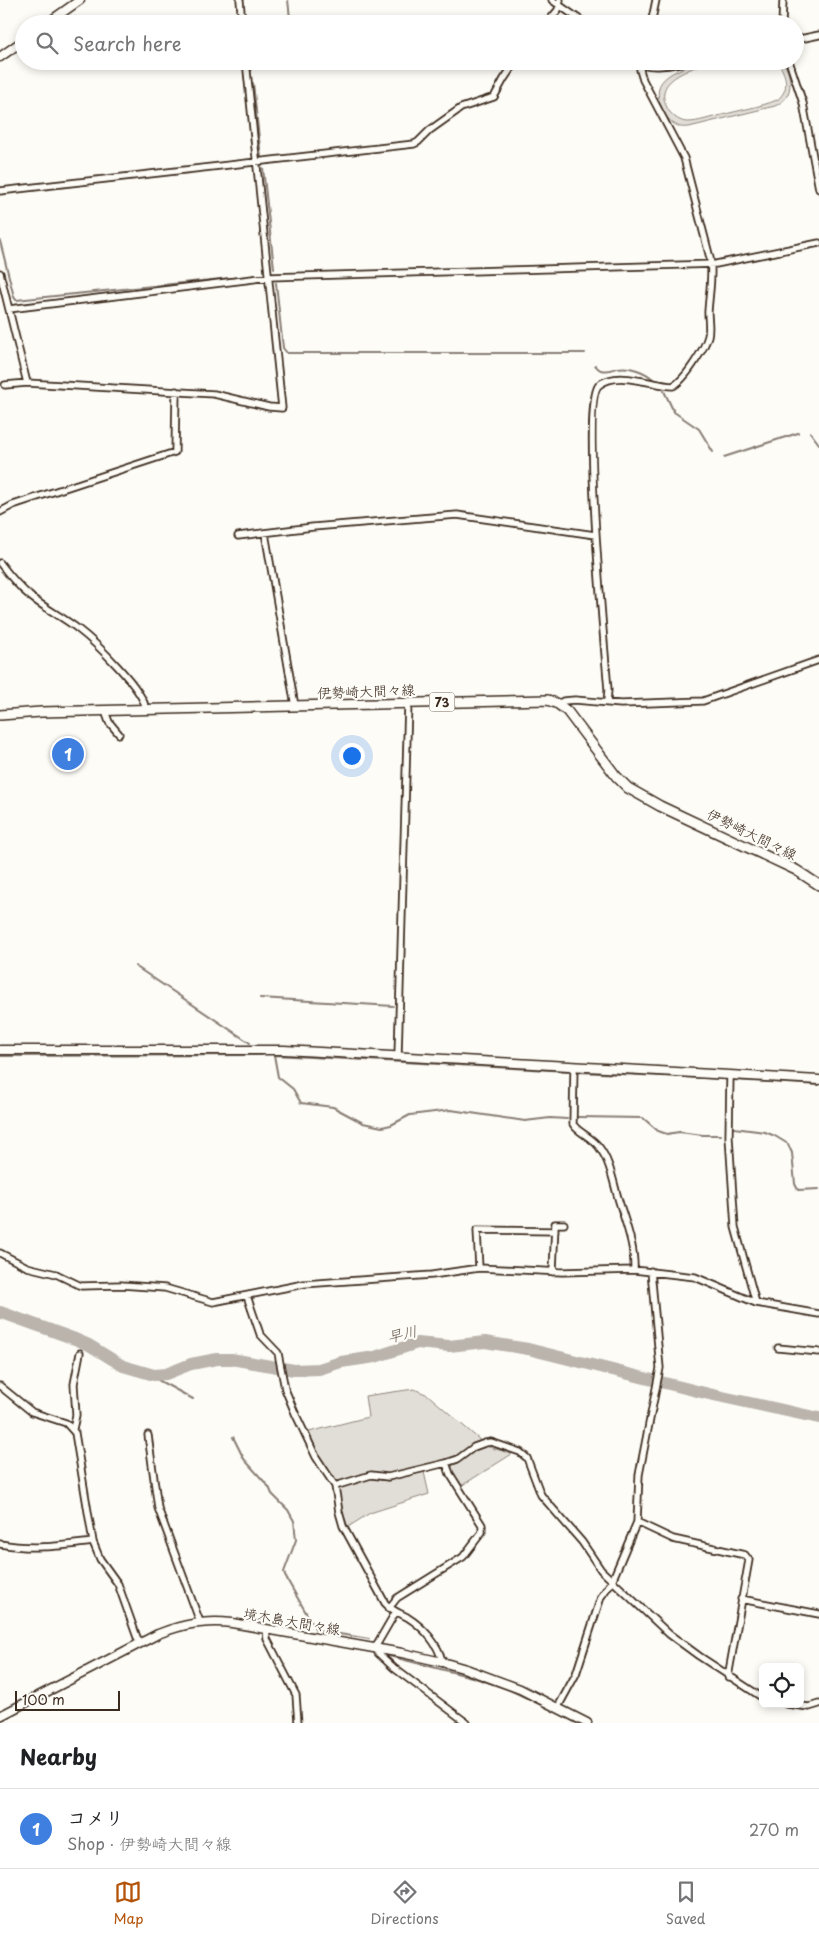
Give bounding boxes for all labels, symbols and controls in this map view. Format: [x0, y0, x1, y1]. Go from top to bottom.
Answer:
search box [15, 15, 804, 70]
icon: search [33, 29, 61, 57]
text: Search here [73, 29, 182, 57]
street label: 伊勢崎大間々線 [317, 679, 415, 703]
road number: 73 [430, 692, 454, 712]
pin: 1 [52, 735, 84, 773]
your location [339, 743, 365, 769]
street label: 伊勢崎大間々線 [703, 803, 801, 865]
water label: 早川 [385, 1318, 419, 1348]
street label: 境木島大間々線 [242, 1602, 342, 1640]
map controls [759, 1663, 804, 1708]
button: locate [759, 1663, 804, 1708]
scale bar [15, 1688, 120, 1711]
text: 100 m [22, 1689, 65, 1710]
text: Nearby [20, 1740, 97, 1772]
text: コメリ [67, 1803, 124, 1831]
text: 1 [32, 1817, 40, 1841]
text: 270 m [749, 1817, 799, 1841]
text: Shop · 伊勢崎大間々線 [67, 1831, 232, 1855]
tab: Map [114, 1878, 143, 1929]
tab: Directions [371, 1878, 439, 1929]
tab: Saved [666, 1878, 705, 1929]

